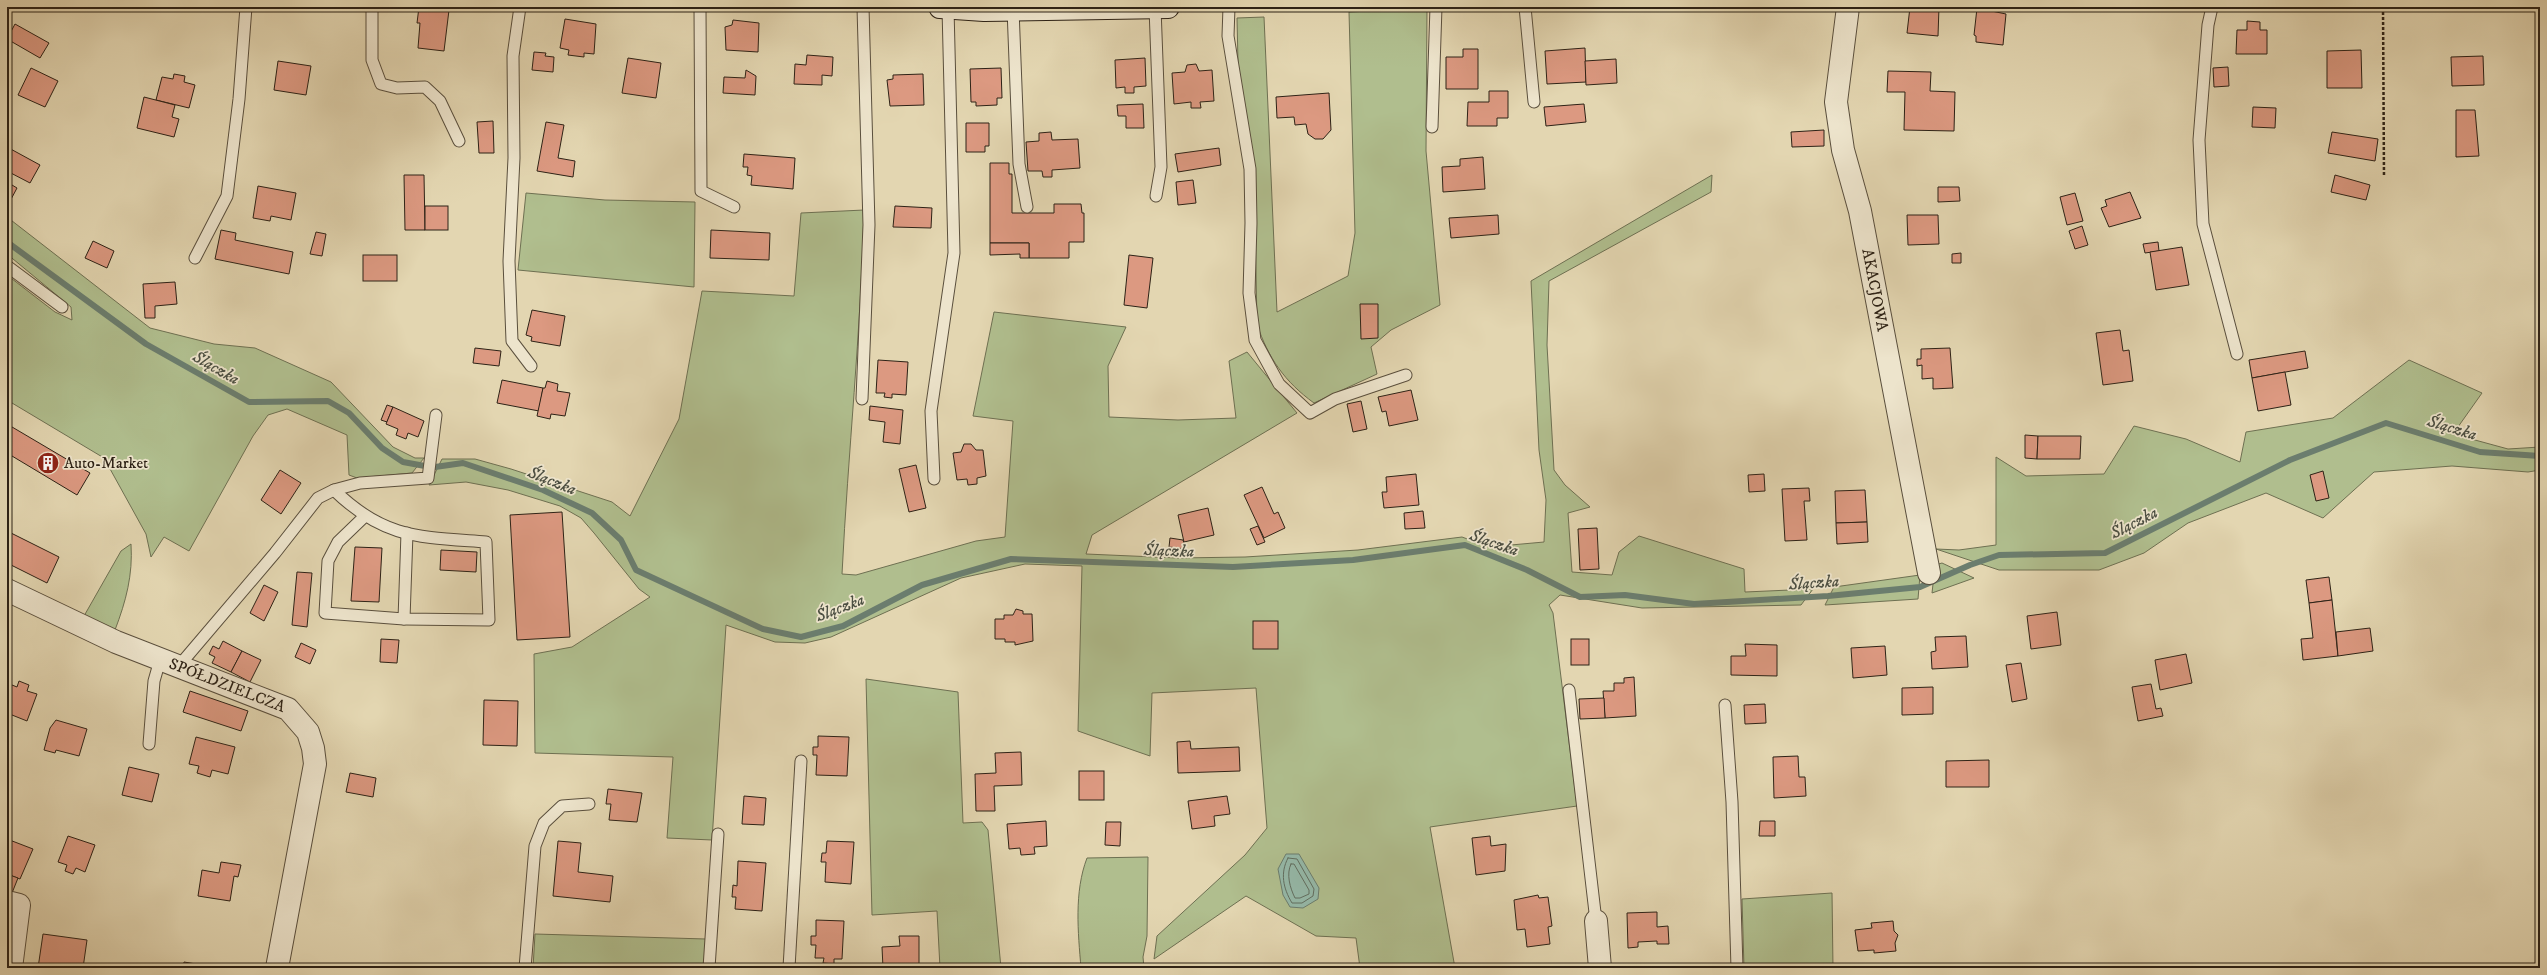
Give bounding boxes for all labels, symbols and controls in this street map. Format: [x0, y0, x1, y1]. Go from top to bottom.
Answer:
street label: AKACJOWA [1857, 247, 1893, 334]
water label: Ślączka [188, 345, 243, 390]
water label: Ślączka [2424, 410, 2479, 446]
building icon: Auto-Market [35, 450, 61, 476]
place label: Auto-Market [64, 453, 148, 473]
water label: Ślączka [523, 461, 580, 501]
water label: Ślączka [2106, 502, 2162, 545]
water label: Ślączka [1466, 524, 1522, 562]
water label: Ślączka [1142, 539, 1195, 563]
water label: Ślączka [1787, 570, 1840, 596]
water label: Ślączka [811, 589, 868, 628]
street label: SPÓŁDZIELCZA [166, 654, 289, 717]

